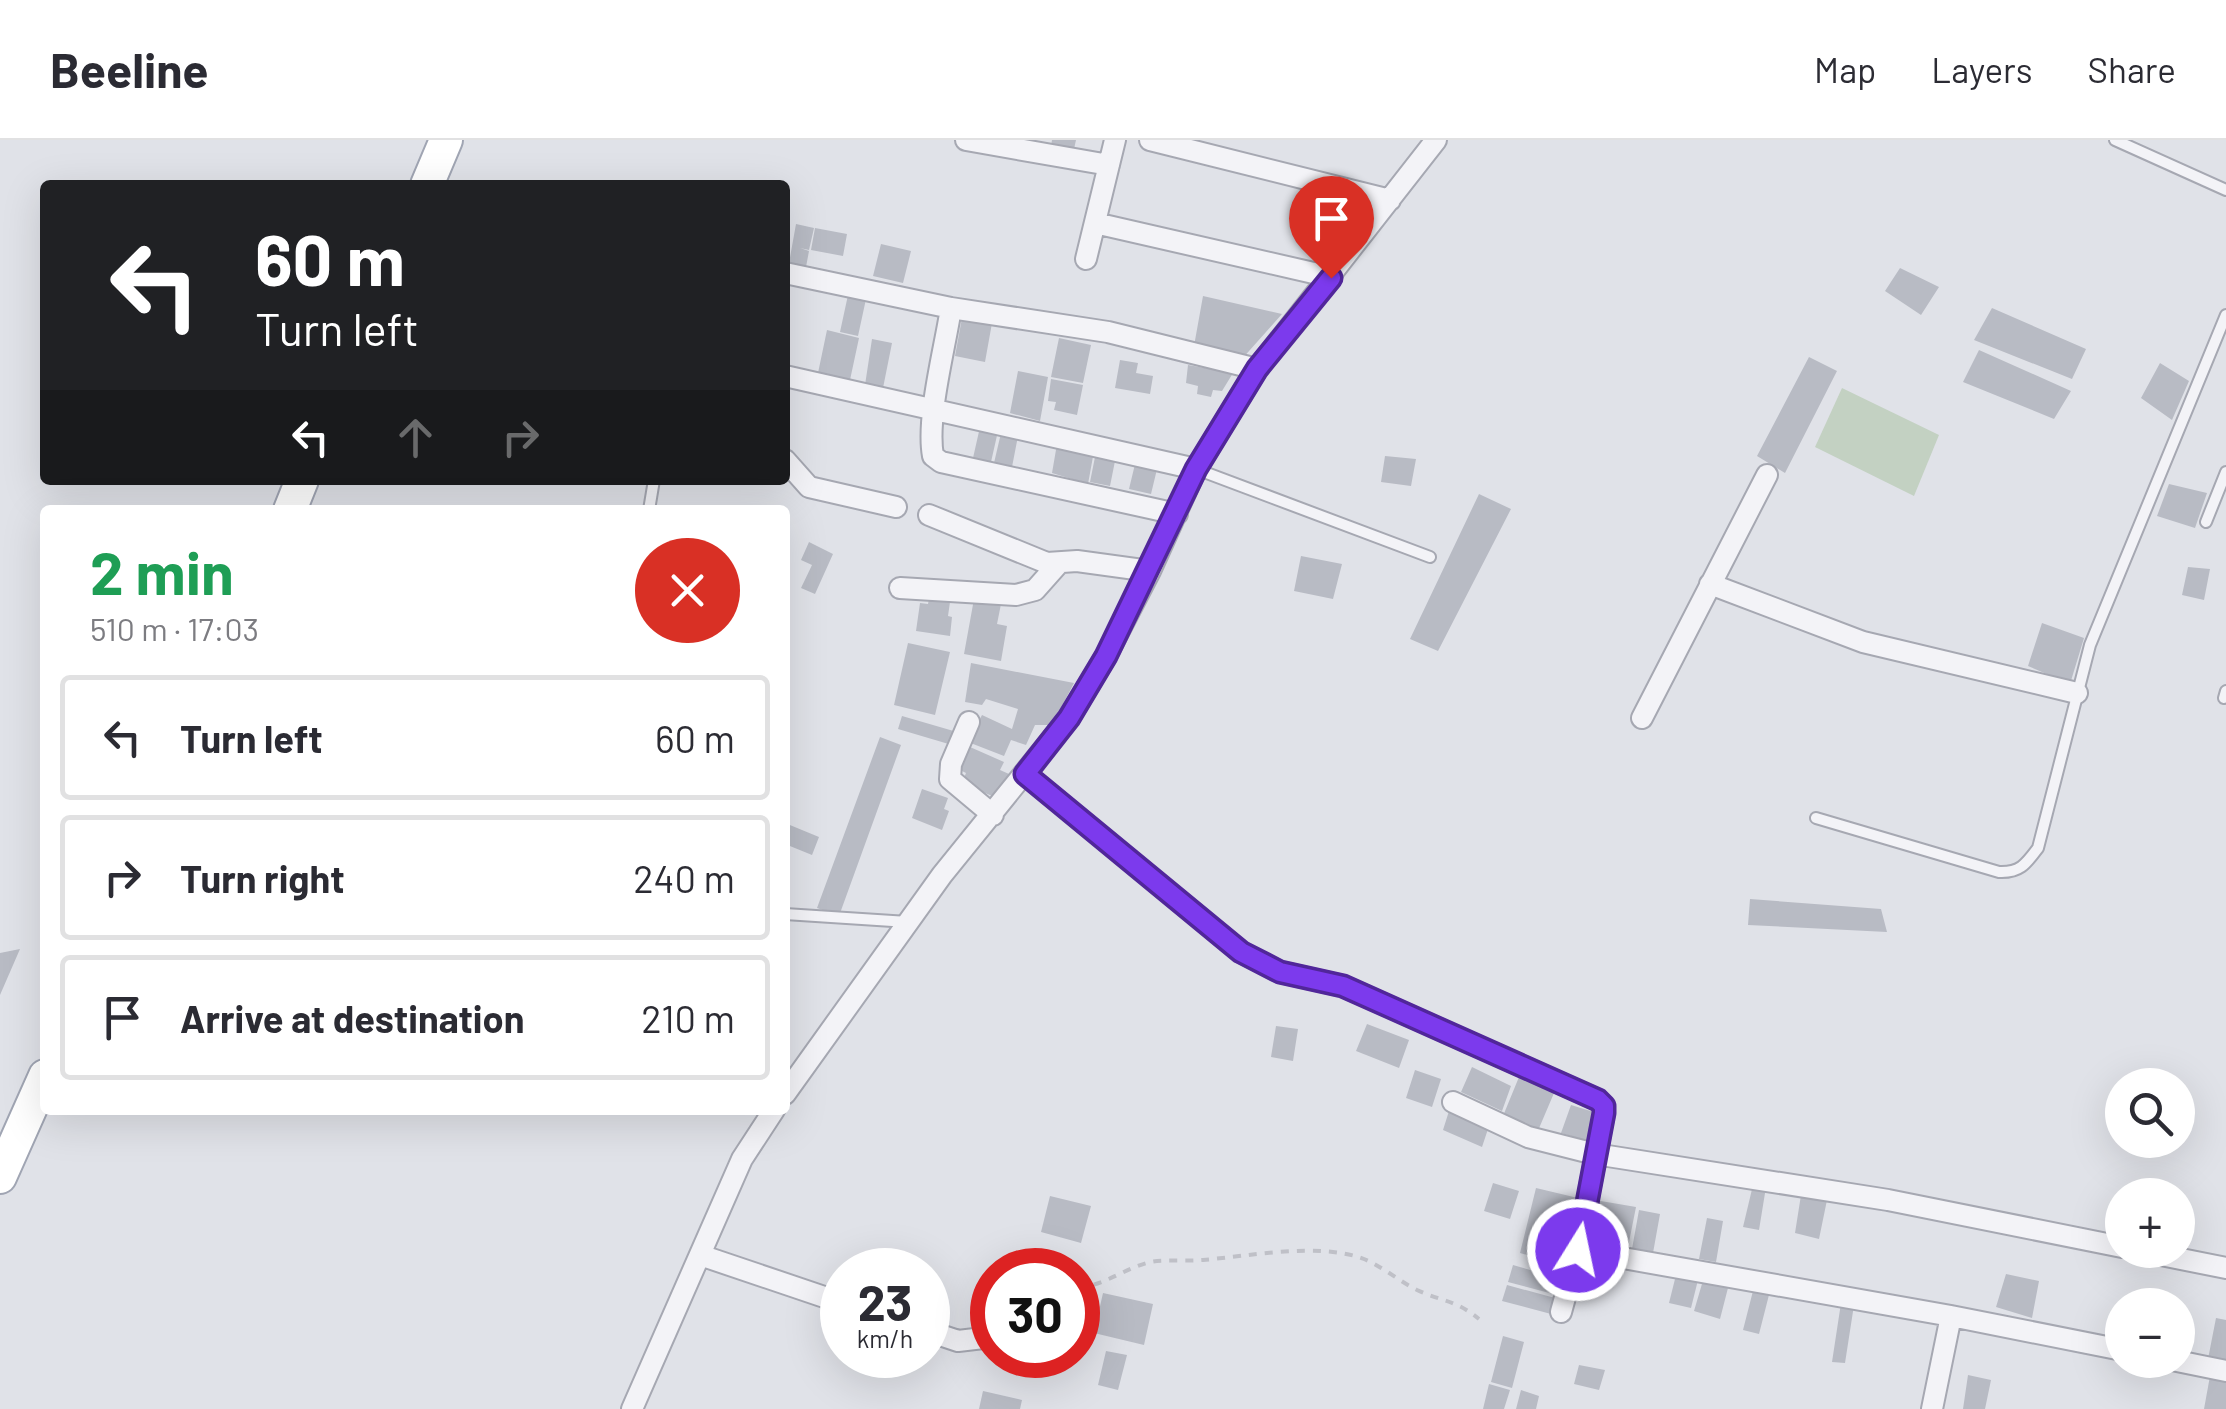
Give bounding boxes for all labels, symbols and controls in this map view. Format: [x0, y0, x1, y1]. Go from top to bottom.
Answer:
text: Beeline [50, 40, 208, 98]
text: Map [1814, 48, 1876, 90]
text: Layers [1931, 48, 2033, 90]
text: Share [2088, 48, 2176, 90]
pin [1289, 176, 1374, 279]
icon: arrive [1304, 191, 1359, 246]
text: 60 m [255, 216, 405, 300]
icon: left [90, 220, 220, 350]
text: Turn left [255, 301, 419, 355]
icon: left [283, 410, 338, 465]
icon: ahead [388, 410, 443, 465]
icon: right [493, 410, 548, 465]
text: 2 min [90, 535, 234, 607]
button: close [635, 538, 740, 643]
text: 510 m · 17:03 [90, 609, 259, 647]
icon: left [95, 710, 150, 765]
text: Turn left [180, 715, 323, 761]
text: 60 m [655, 715, 735, 761]
icon: right [95, 850, 150, 905]
text: Turn right [180, 855, 345, 901]
text: 240 m [633, 855, 735, 901]
icon: arrive [95, 990, 150, 1045]
text: Arrive at destination [180, 995, 525, 1041]
text: 210 m [641, 995, 735, 1041]
map controls [2105, 1068, 2195, 1378]
button: search [2105, 1068, 2195, 1158]
button: + [2105, 1178, 2195, 1268]
position arrow [1526, 1198, 1630, 1302]
speed limit sign: 30 [970, 1248, 1100, 1378]
text: 23 [858, 1271, 912, 1331]
button: − [2105, 1288, 2195, 1378]
text: km/h [857, 1323, 913, 1353]

